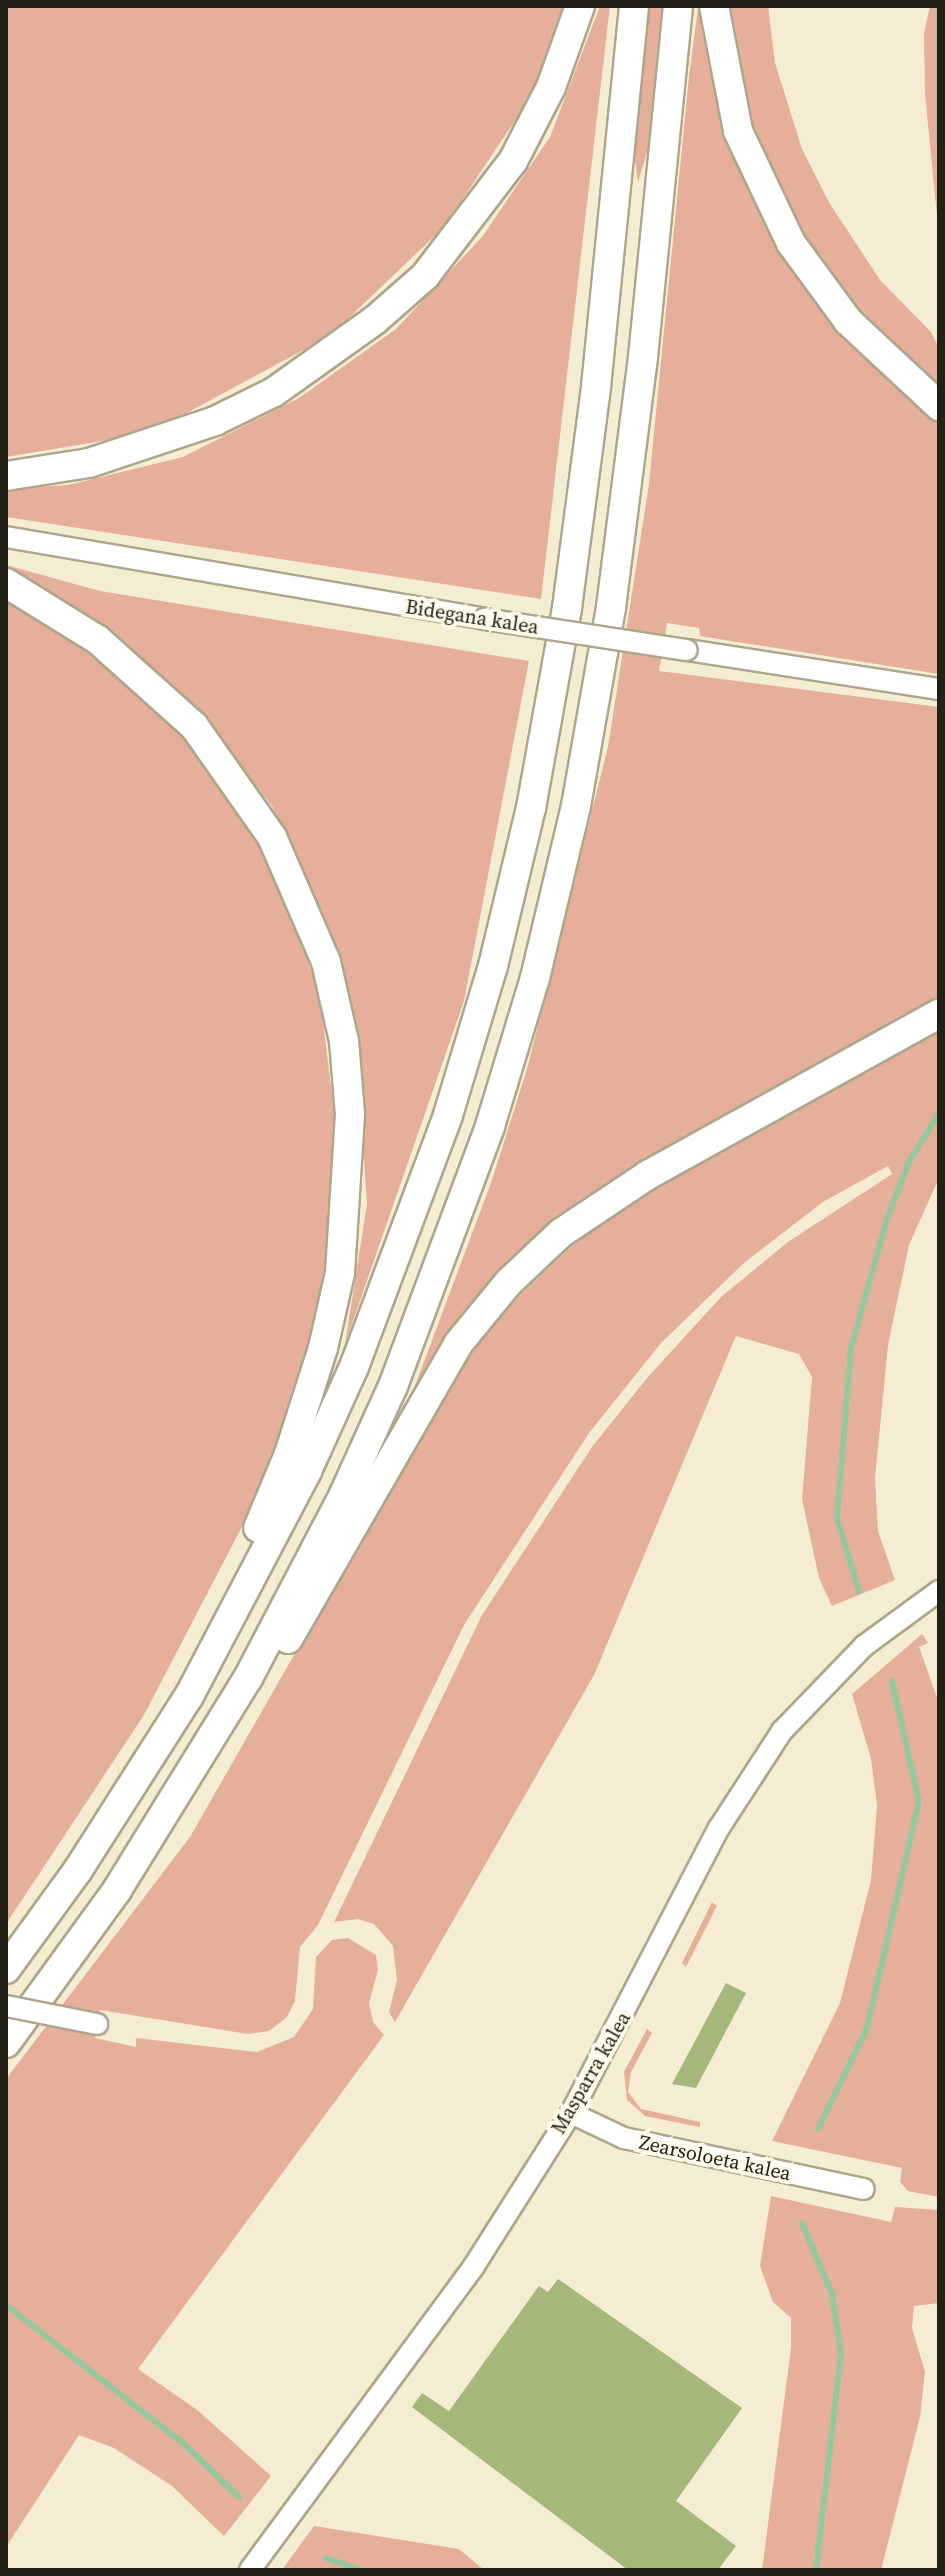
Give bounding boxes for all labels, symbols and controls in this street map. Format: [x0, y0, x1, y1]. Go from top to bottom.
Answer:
street label: Bidegana kalea [404, 595, 540, 639]
street label: Masparra kalea [546, 2008, 636, 2138]
street label: Zearsoloeta kalea [637, 2130, 793, 2186]

